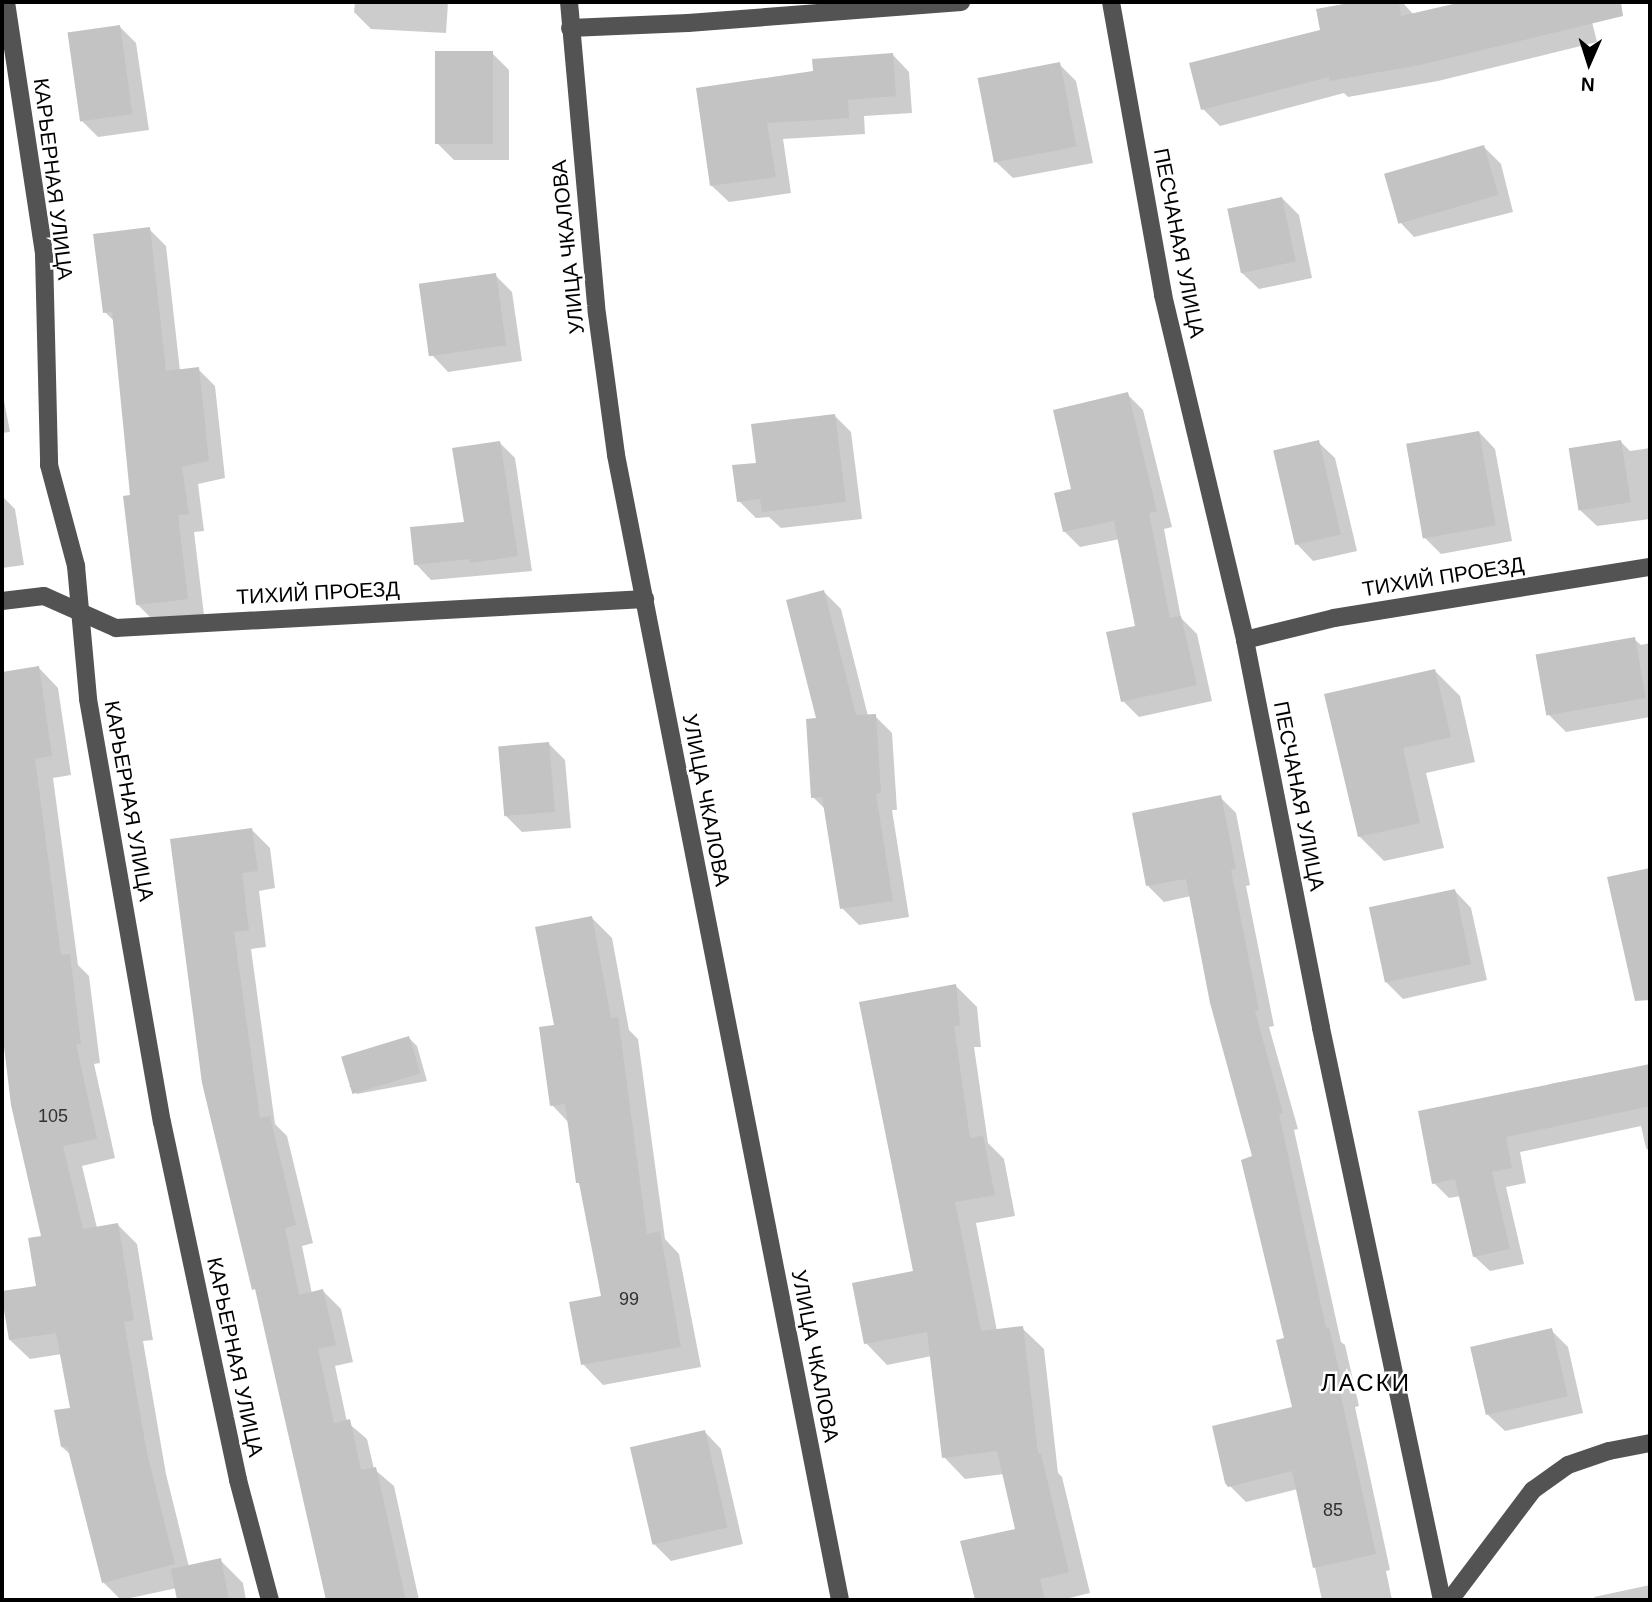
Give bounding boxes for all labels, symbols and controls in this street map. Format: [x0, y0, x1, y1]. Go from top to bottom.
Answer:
north arrow [1554, 28, 1624, 98]
text: N [1580, 74, 1595, 95]
street label: КАРЬЕРНАЯ УЛИЦА [28, 77, 78, 281]
street label: ПЕСЧАНАЯ УЛИЦА [1148, 146, 1210, 340]
street label: УЛИЦА ЧКАЛОВА [546, 159, 590, 335]
street label: ТИХИЙ ПРОЕЗД [1360, 552, 1526, 602]
street label: ТИХИЙ ПРОЕЗД [236, 576, 400, 610]
street label: КАРЬЕРНАЯ УЛИЦА [99, 699, 159, 903]
street label: ПЕСЧАНАЯ УЛИЦА [1268, 699, 1330, 893]
street label: УЛИЦА ЧКАЛОВА [677, 712, 735, 888]
house number: 105 [38, 1105, 68, 1127]
street label: КАРЬЕРНАЯ УЛИЦА [202, 1255, 268, 1459]
street label: УЛИЦА ЧКАЛОВА [786, 1268, 844, 1444]
house number: 99 [619, 1288, 639, 1310]
district label: ЛАСКИ [1322, 1369, 1410, 1397]
house number: 85 [1323, 1499, 1343, 1521]

